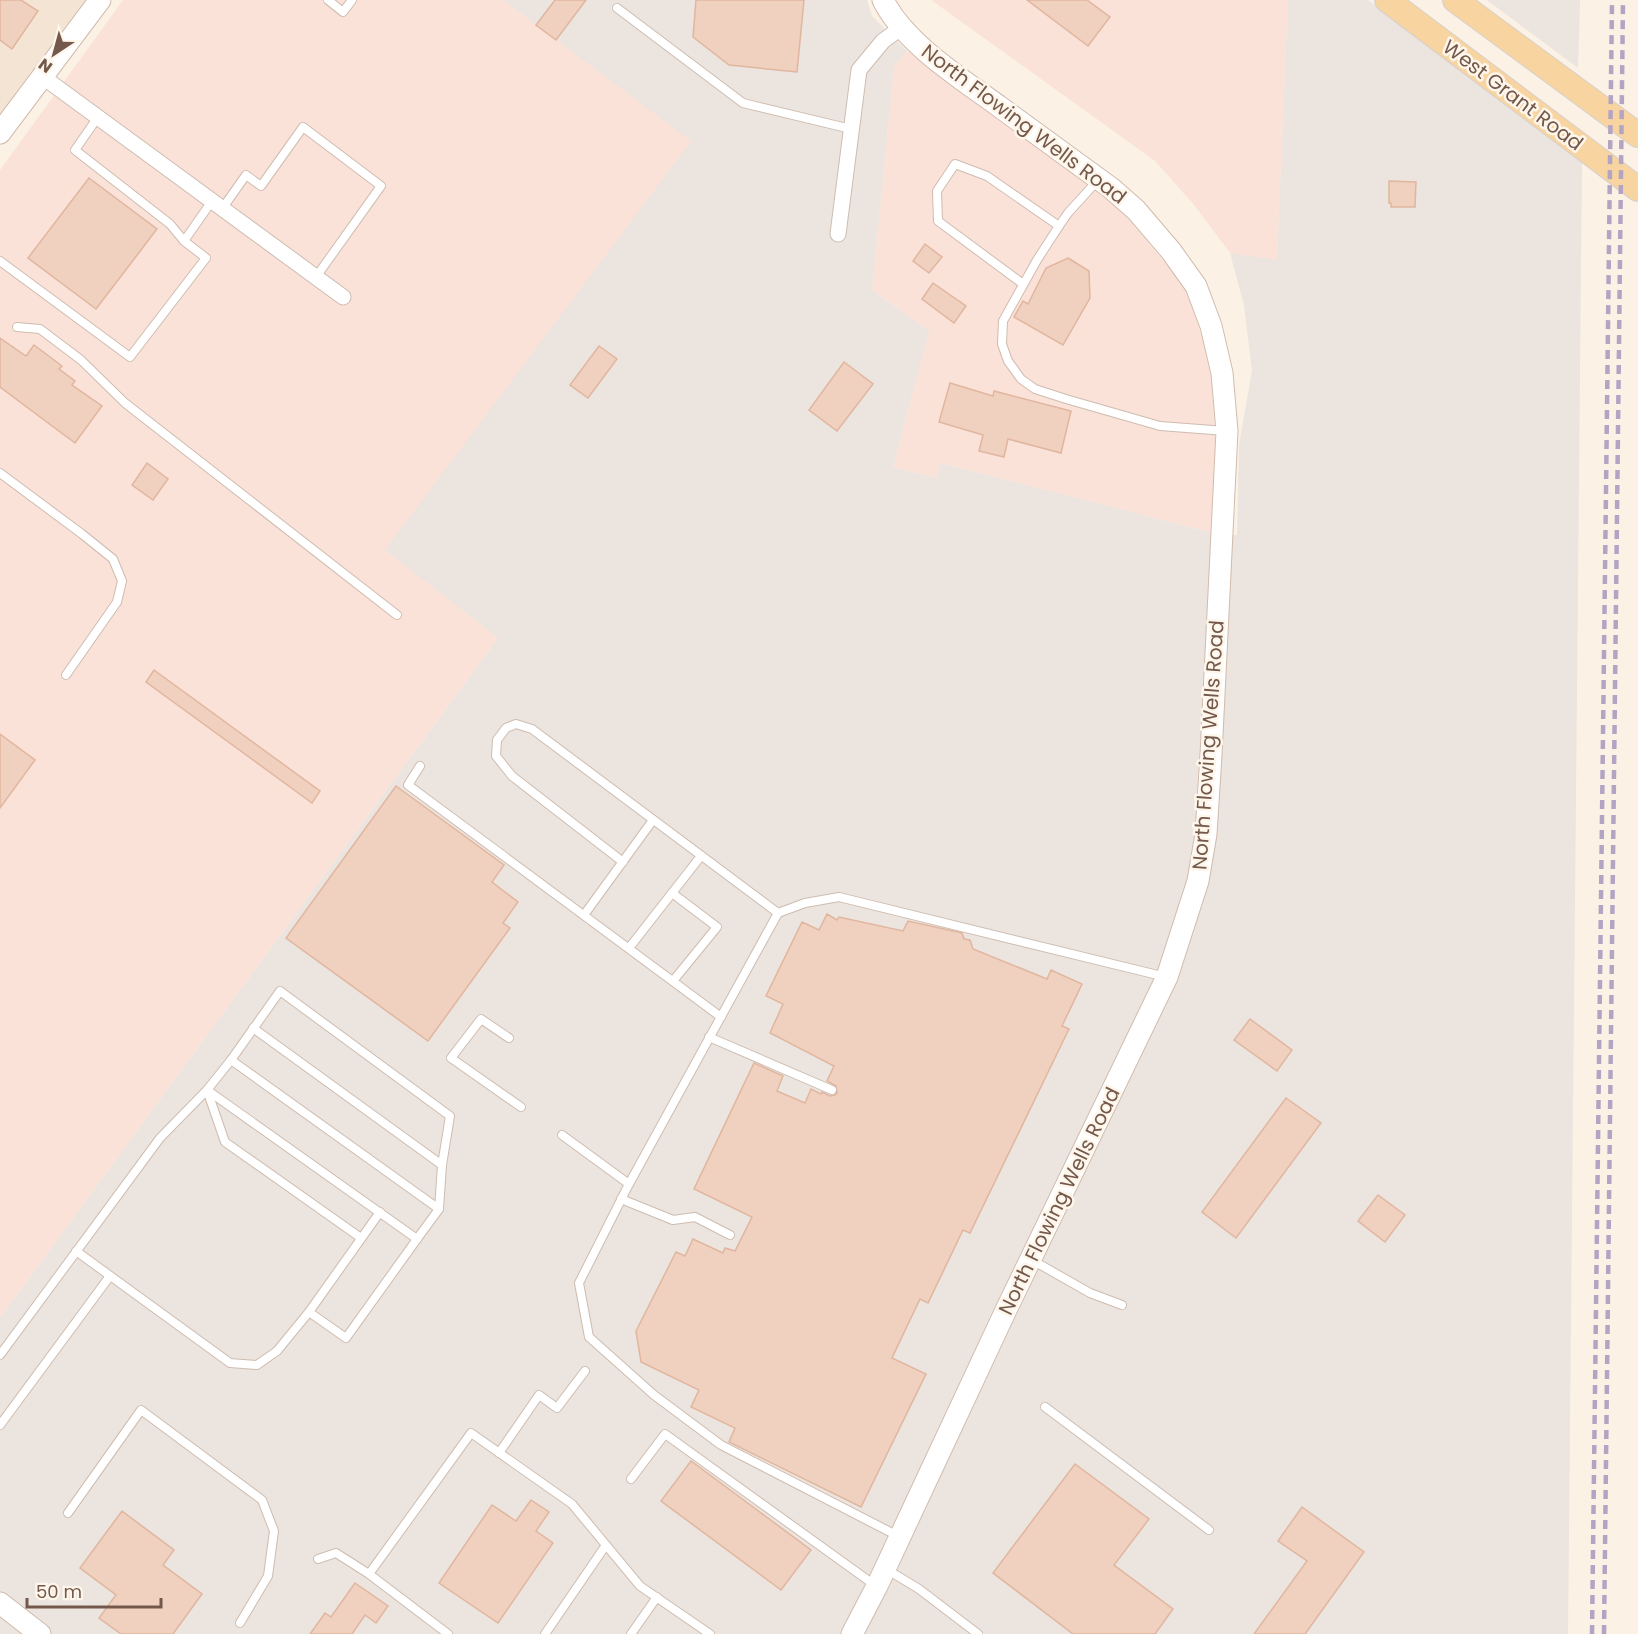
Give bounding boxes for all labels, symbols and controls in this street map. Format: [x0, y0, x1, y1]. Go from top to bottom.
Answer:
north arrow [24, 24, 84, 84]
street label: West Grant Road [1437, 33, 1589, 157]
street label: North Flowing Wells Road [916, 38, 1132, 210]
text: N [34, 53, 57, 79]
street label: North Flowing Wells Road [1185, 619, 1231, 871]
street label: North Flowing Wells Road [992, 1082, 1126, 1320]
scale bar [27, 1571, 160, 1609]
text: 50 m [36, 1579, 82, 1604]

